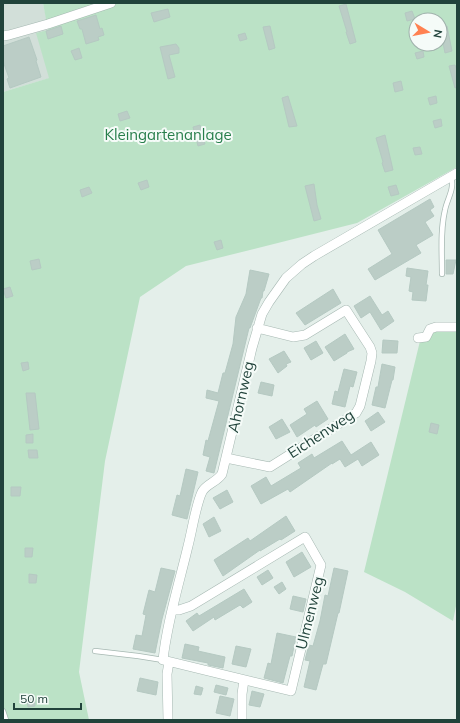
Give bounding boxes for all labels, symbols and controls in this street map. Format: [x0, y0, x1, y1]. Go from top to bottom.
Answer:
north arrow [408, 12, 448, 52]
text: N [430, 28, 445, 39]
park label: Kleingartenanlage [104, 125, 232, 144]
street label: Ahornweg [223, 359, 258, 434]
street label: Eichenweg [284, 405, 358, 462]
street label: Ulmenweg [291, 574, 328, 651]
scale bar [14, 685, 81, 711]
text: 50 m [20, 691, 48, 706]

